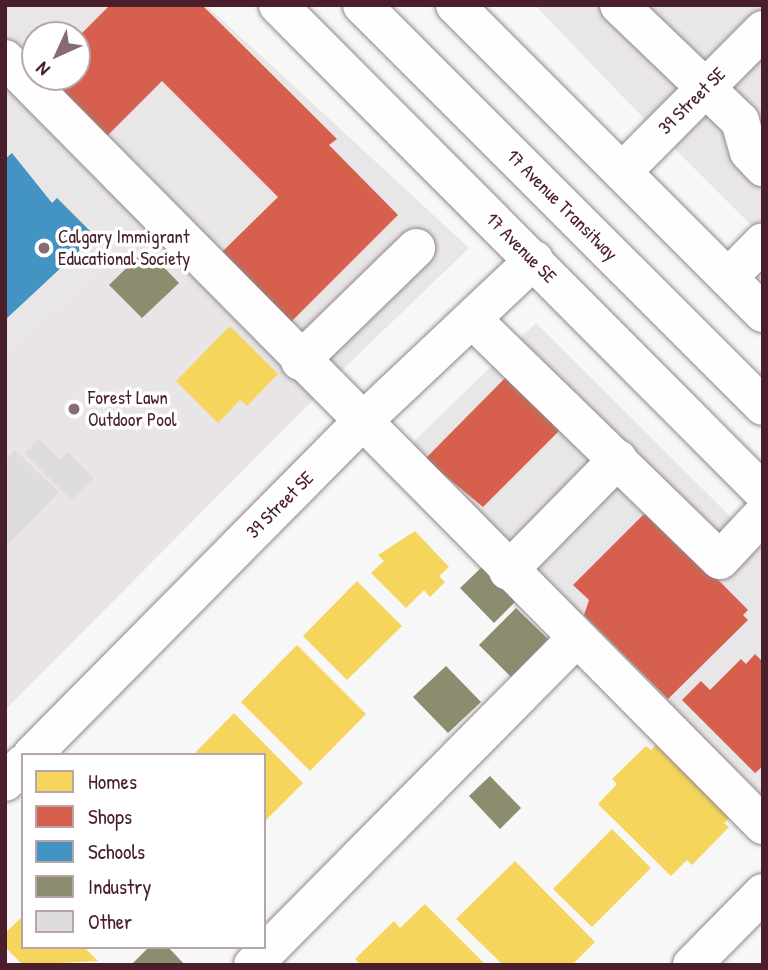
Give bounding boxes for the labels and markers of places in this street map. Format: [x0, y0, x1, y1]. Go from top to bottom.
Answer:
place label: Calgary Immigrant Educational Society [58, 226, 190, 270]
marker: Calgary Immigrant Educational Society [36, 240, 52, 256]
place label: Forest Lawn Outdoor Pool [88, 387, 177, 431]
marker: Forest Lawn Outdoor Pool [66, 401, 82, 417]

